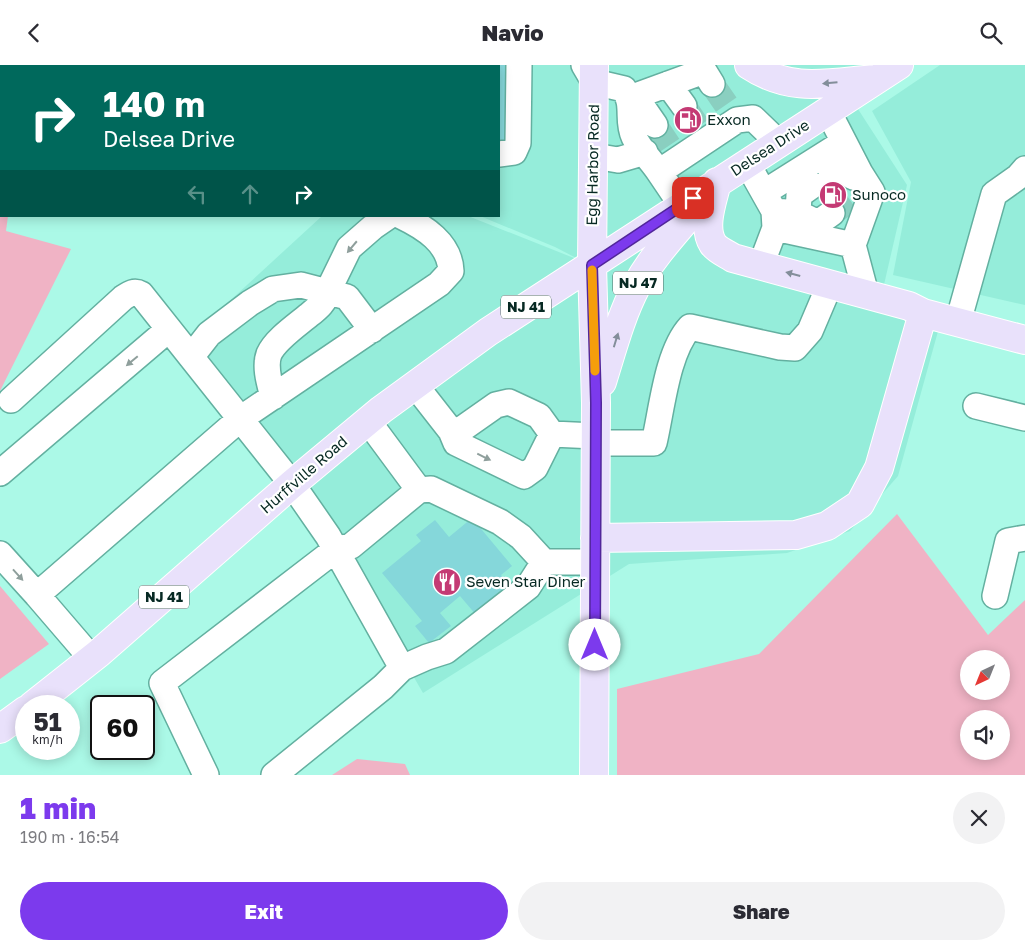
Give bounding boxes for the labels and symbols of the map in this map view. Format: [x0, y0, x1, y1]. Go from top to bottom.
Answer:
one-way arrow [822, 79, 838, 87]
street label: Egg Harbor Road [582, 104, 602, 226]
fuel station icon: Exxon [673, 105, 703, 135]
place label: Exxon [707, 110, 751, 128]
street label: Delsea Drive [727, 115, 812, 179]
pin [672, 177, 714, 219]
fuel station icon: Sunoco [818, 180, 848, 210]
place label: Sunoco [852, 185, 906, 203]
one-way arrow [347, 241, 358, 254]
one-way arrow [785, 269, 800, 277]
road number: NJ 47 [613, 272, 663, 295]
road number: NJ 41 [501, 295, 551, 318]
one-way arrow [612, 332, 620, 347]
one-way arrow [125, 355, 138, 366]
street label: Hurffville Road [256, 432, 350, 517]
one-way arrow [477, 453, 491, 461]
restaurant icon: Seven Star Diner [432, 567, 462, 597]
one-way arrow [13, 568, 24, 581]
place label: Seven Star Diner [466, 572, 586, 590]
road number: NJ 41 [139, 585, 189, 609]
position arrow [568, 618, 620, 670]
north arrow [960, 650, 1010, 700]
speed limit sign: 60 [90, 695, 155, 760]

